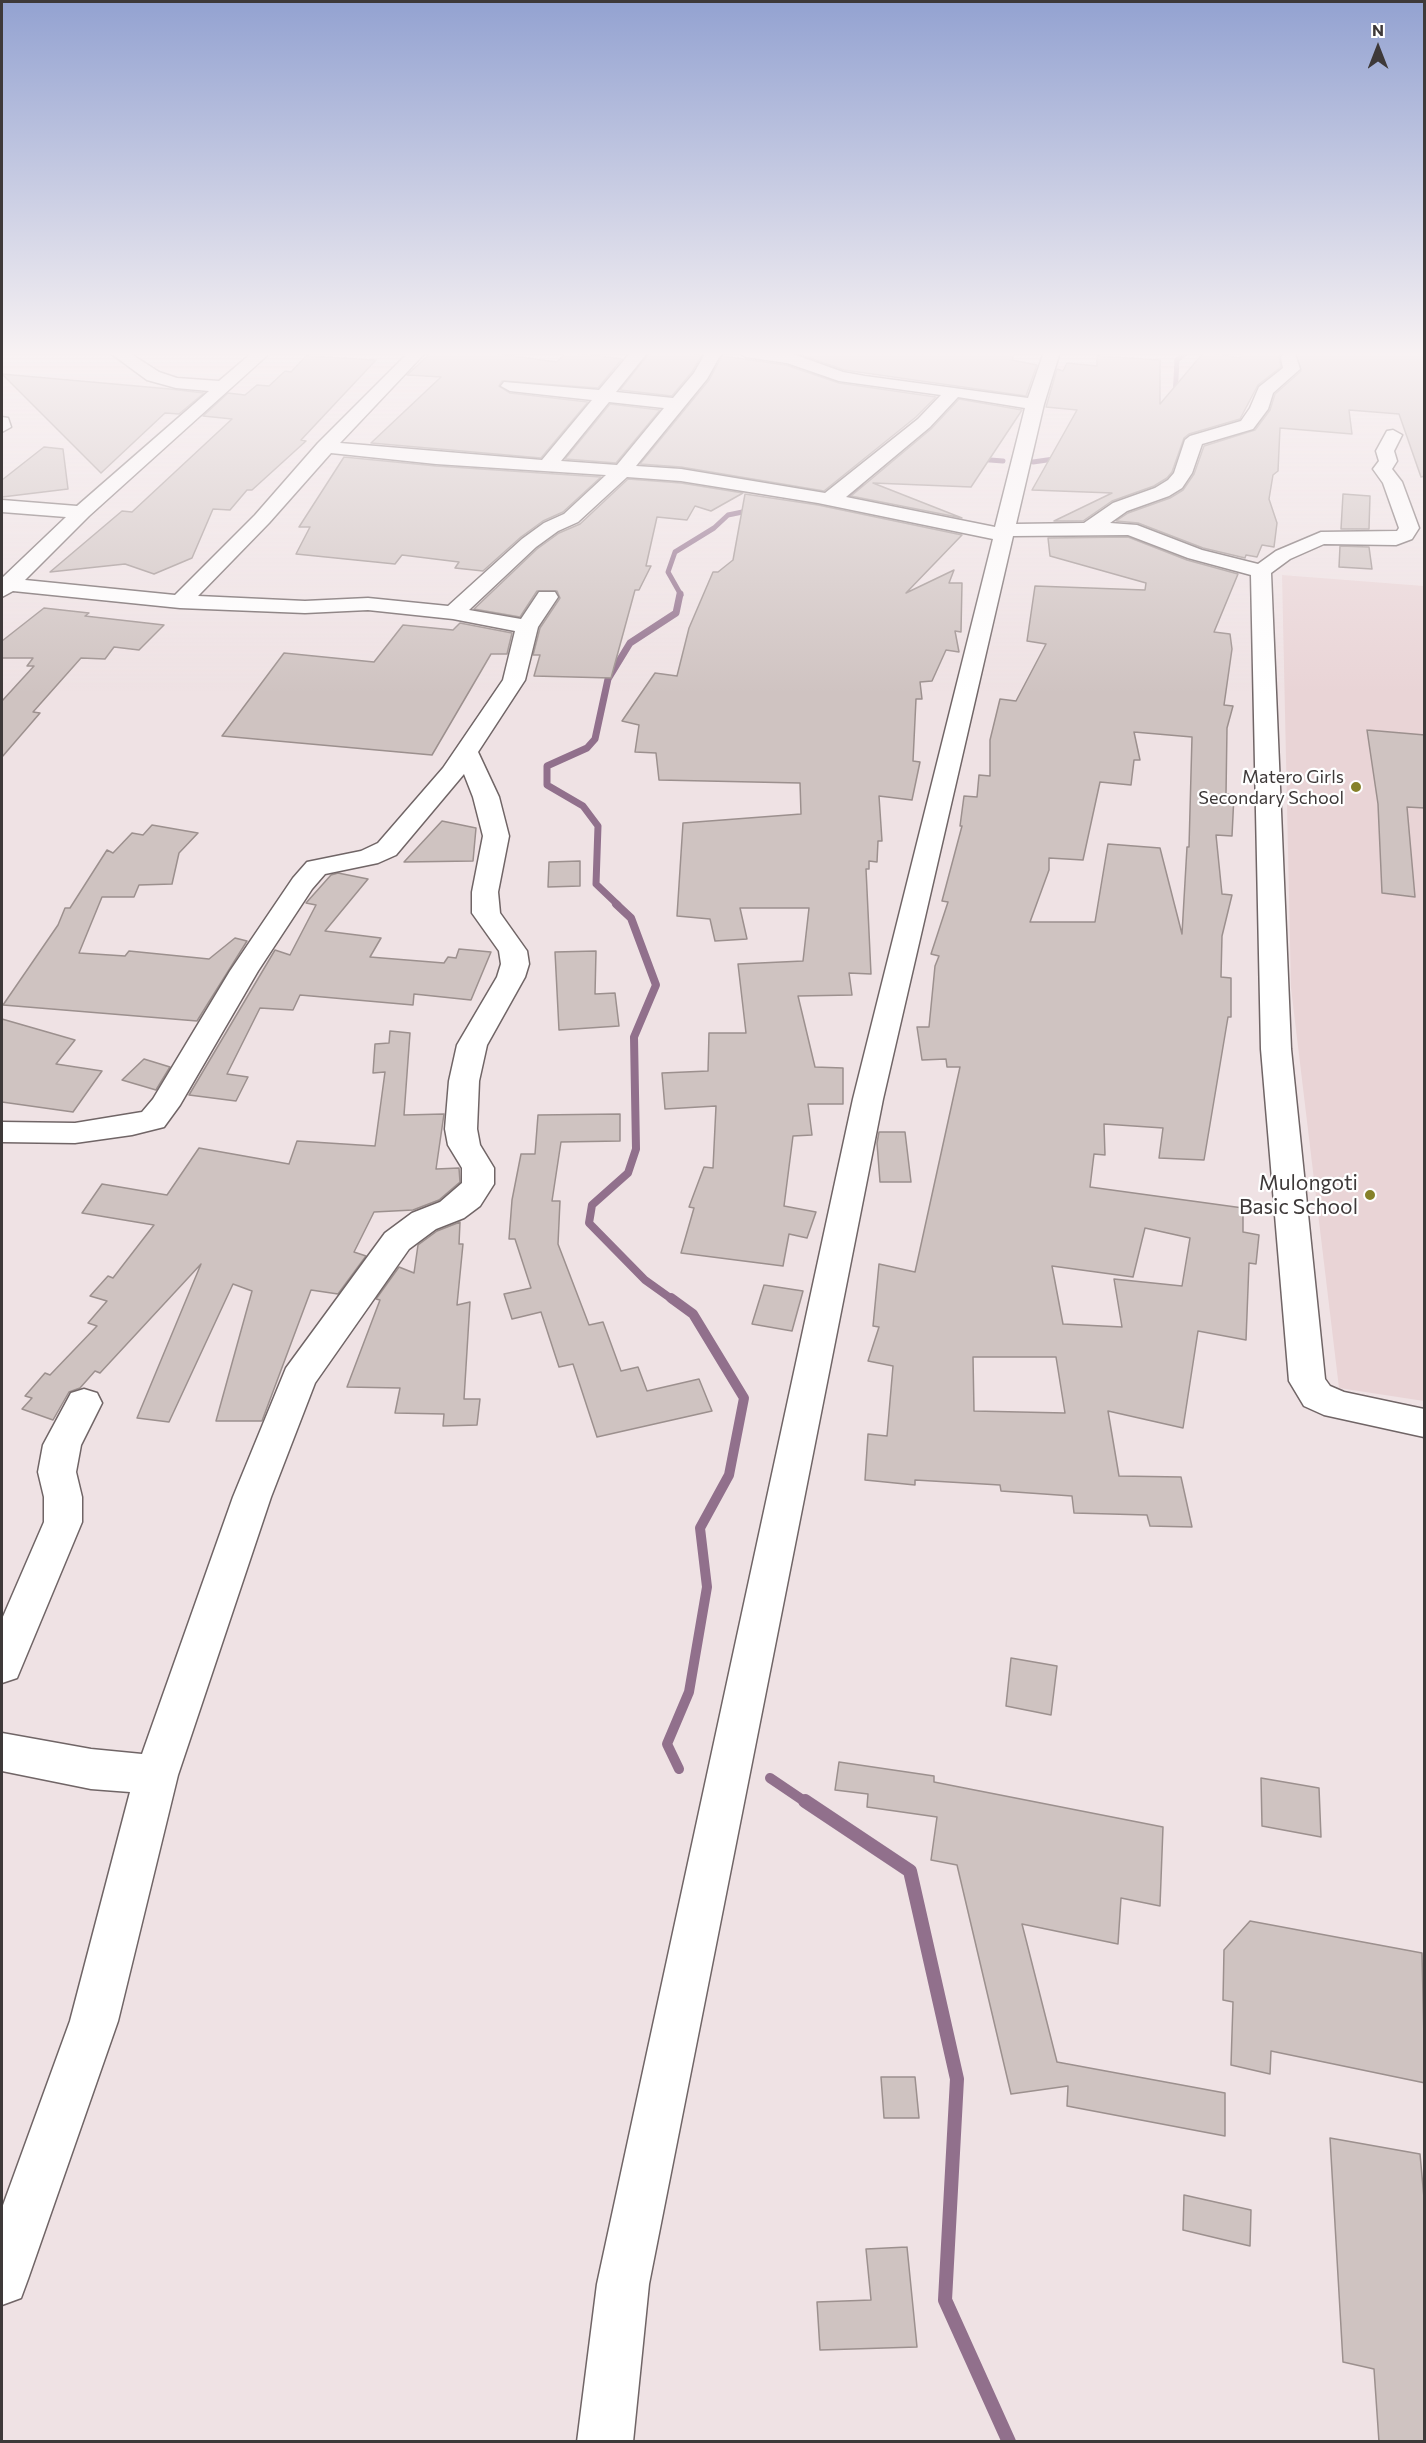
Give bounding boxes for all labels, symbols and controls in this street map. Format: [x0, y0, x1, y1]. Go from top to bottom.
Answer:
north arrow [1348, 18, 1408, 78]
text: N [1372, 20, 1384, 39]
place label: Matero Girls Secondary School [1198, 766, 1344, 808]
marker: Matero Girls Secondary School [1349, 780, 1363, 794]
place label: Mulongoti Basic School [1239, 1170, 1358, 1220]
marker: Mulongoti Basic School [1363, 1188, 1377, 1202]

